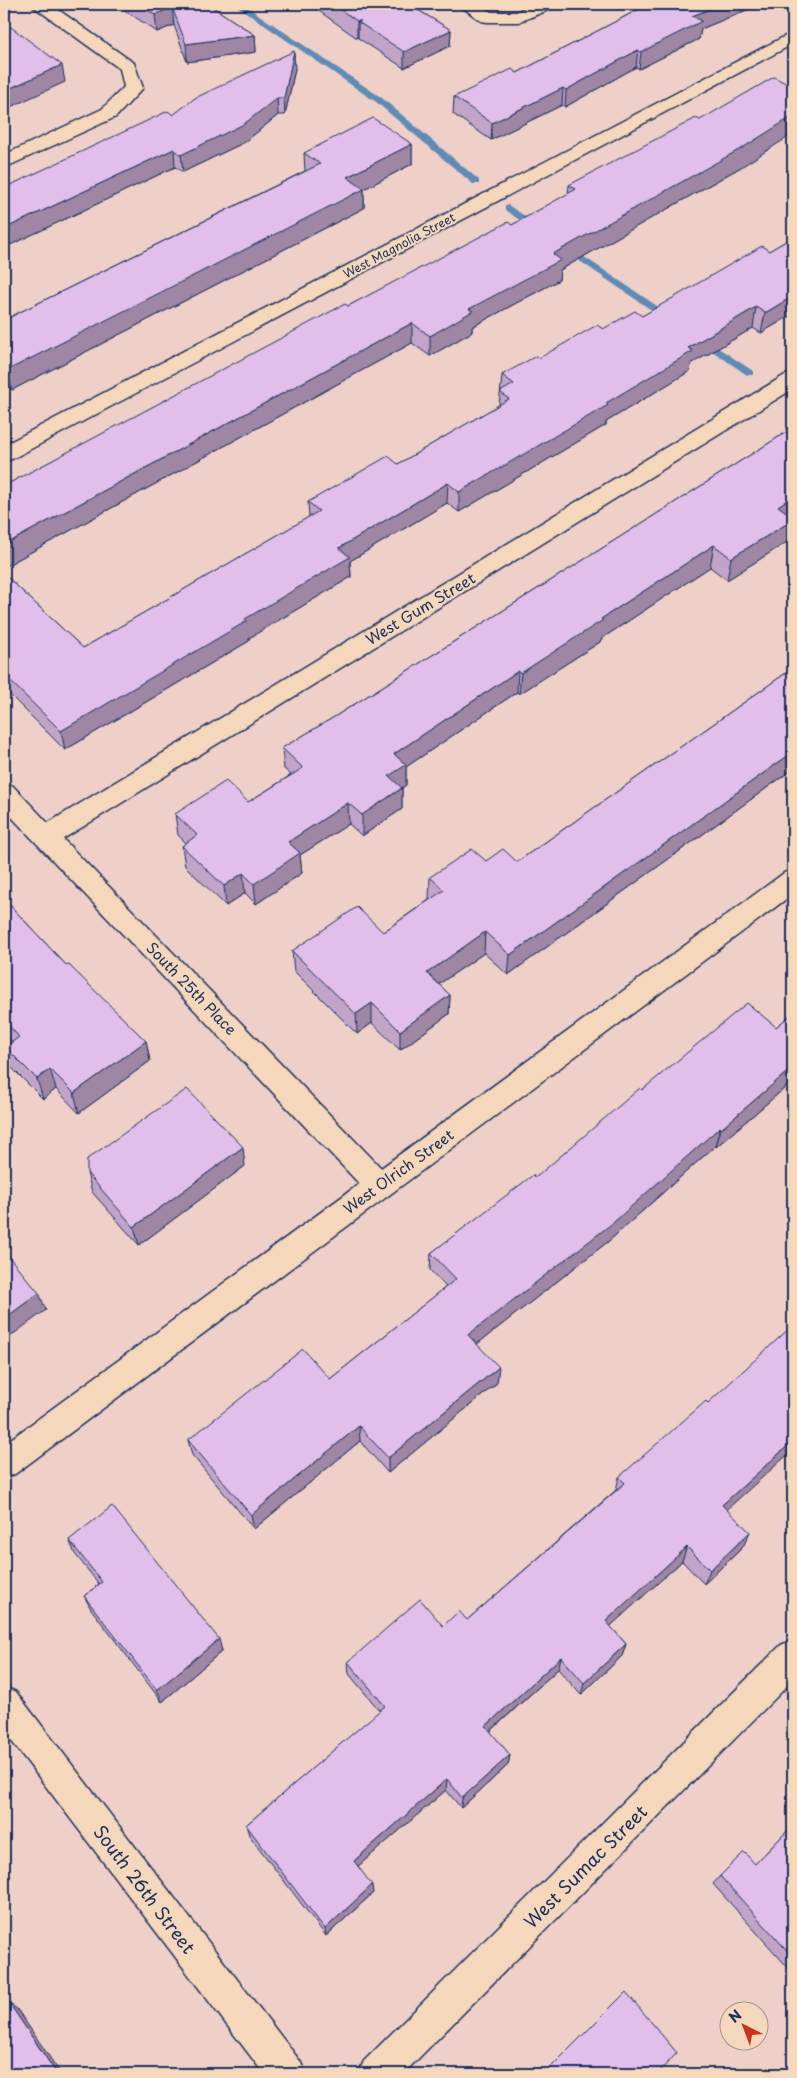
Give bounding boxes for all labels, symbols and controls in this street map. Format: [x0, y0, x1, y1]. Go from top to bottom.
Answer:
street label: West Magnolia Street [340, 208, 458, 282]
street label: West Gum Street [361, 566, 479, 650]
street label: South 25th Place [142, 936, 242, 1040]
street label: West Olrich Street [338, 1123, 458, 1219]
street label: West Sumac Street [517, 1798, 653, 1934]
street label: South 26th Street [88, 1819, 202, 1959]
north arrow [720, 2000, 770, 2050]
text: N [724, 2004, 746, 2027]

